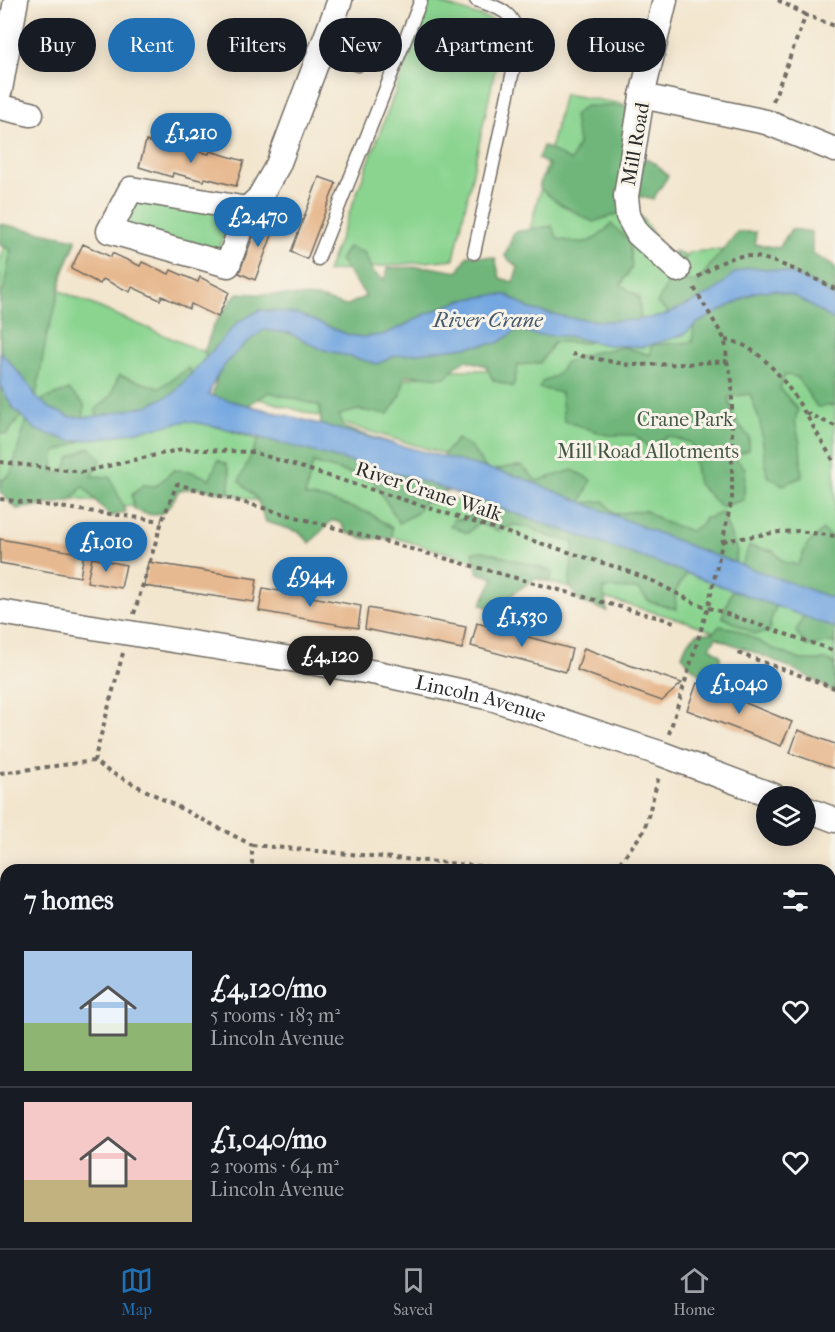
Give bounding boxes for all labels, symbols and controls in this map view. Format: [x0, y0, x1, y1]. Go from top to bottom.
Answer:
chip: Buy [18, 18, 96, 72]
chip: Rent [108, 18, 195, 72]
chip: Filters [207, 18, 307, 72]
chip: New [319, 18, 402, 72]
chip: Apartment [414, 18, 555, 72]
chip: House [567, 18, 666, 72]
street label: Mill Road [617, 100, 654, 187]
pin: £1,210 [142, 113, 240, 164]
text: £1,210 [165, 121, 217, 144]
pin: £2,470 [209, 197, 307, 248]
text: £2,470 [228, 205, 288, 228]
water label: River Crane [431, 308, 543, 332]
park label: Crane Park [637, 408, 734, 431]
park label: Mill Road Allotments [557, 440, 739, 463]
street label: River Crane Walk [353, 457, 506, 526]
pin: £1,010 [57, 522, 155, 573]
text: £1,010 [79, 530, 133, 553]
pin: £944 [274, 557, 346, 608]
text: £944 [286, 565, 334, 588]
pin: £1,530 [473, 597, 571, 648]
text: £1,530 [496, 605, 548, 628]
pin: £4,120 [281, 636, 379, 687]
text: £4,120 [301, 644, 359, 667]
pin: £1,040 [690, 664, 788, 715]
street label: Lincoln Avenue [413, 671, 549, 727]
text: £1,040 [710, 672, 768, 695]
map controls [756, 786, 816, 846]
button: layers [756, 786, 816, 846]
icon: filters [779, 884, 812, 917]
text: 7 homes [24, 885, 114, 916]
text: £4,120/mo [210, 973, 327, 1004]
icon: home [72, 975, 144, 1047]
icon: heart [779, 995, 812, 1028]
text: 5 rooms · 183 m² [210, 1004, 340, 1027]
text: Lincoln Avenue [210, 1027, 344, 1050]
text: £1,040/mo [210, 1124, 327, 1155]
icon: home [72, 1126, 144, 1198]
icon: heart [779, 1146, 812, 1179]
text: 2 rooms · 64 m² [210, 1155, 339, 1178]
text: Lincoln Avenue [210, 1178, 344, 1201]
tab: Map [120, 1264, 153, 1319]
tab: Saved [393, 1264, 433, 1319]
tab: Home [673, 1264, 715, 1319]

